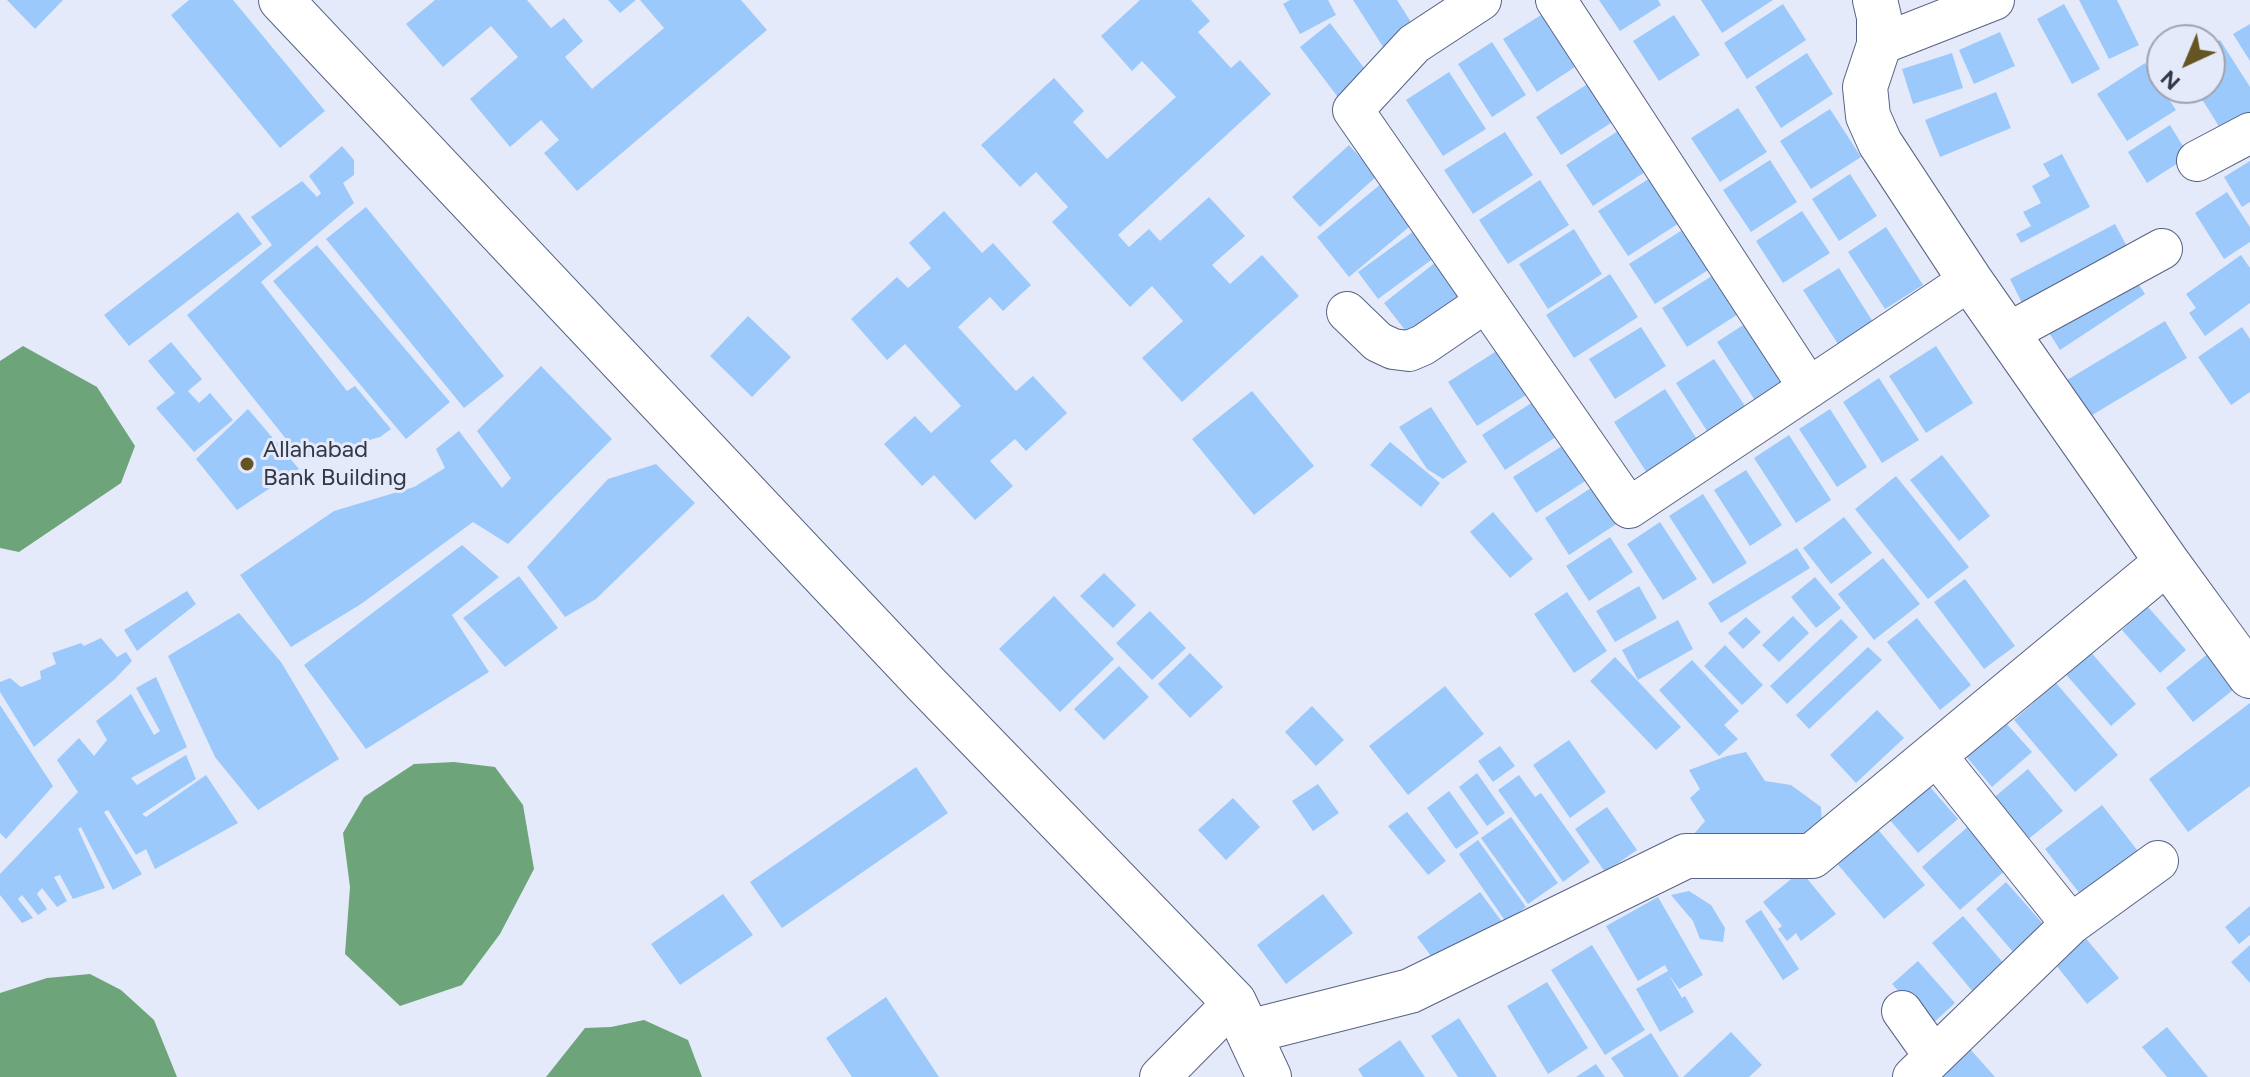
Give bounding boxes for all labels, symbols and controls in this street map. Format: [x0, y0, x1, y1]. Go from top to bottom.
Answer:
north arrow [2146, 24, 2226, 104]
text: N [2155, 65, 2186, 96]
place label: Allahabad Bank Building [263, 436, 407, 492]
marker: Allahabad Bank Building [238, 455, 256, 473]

